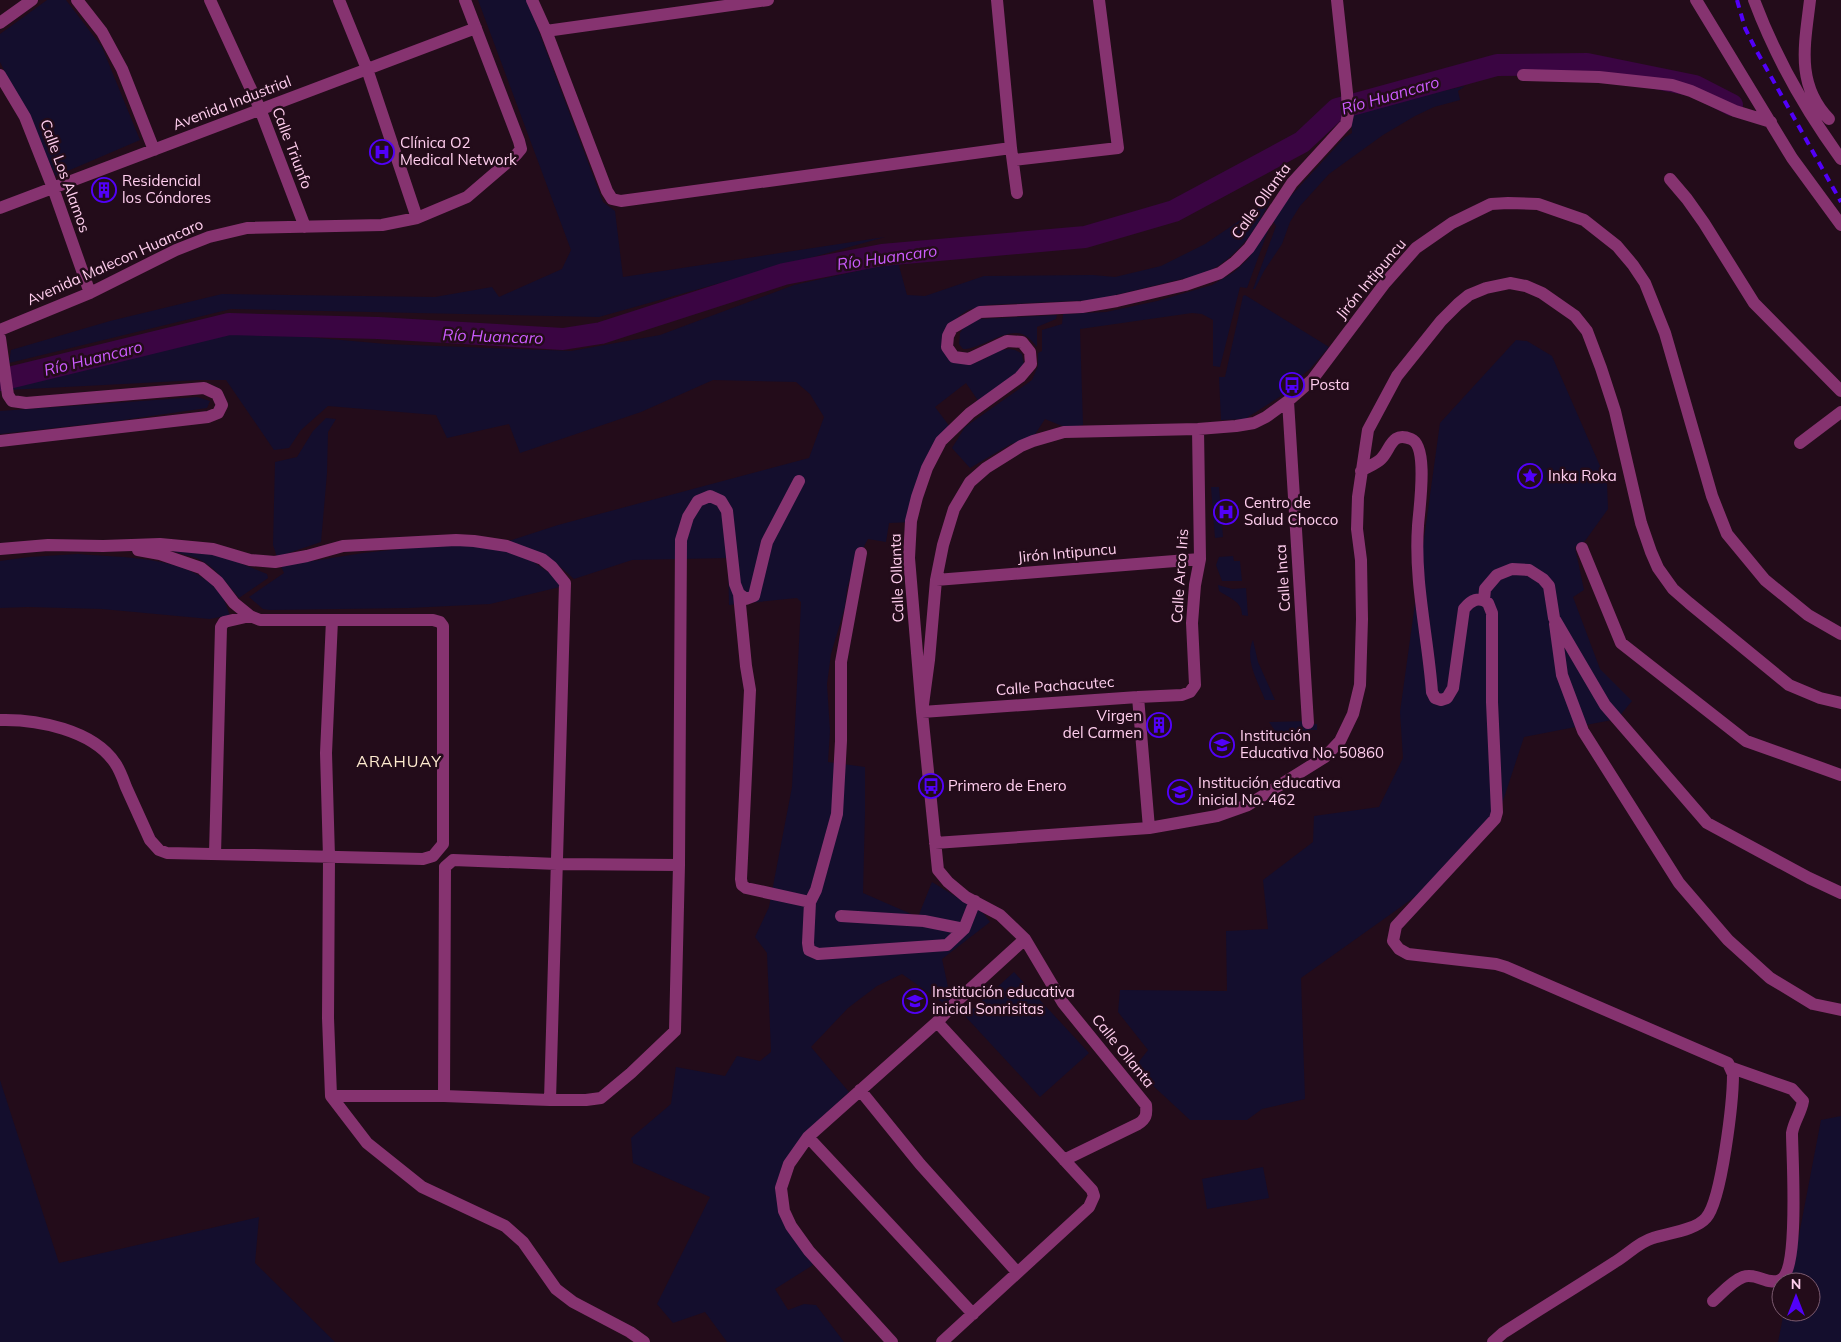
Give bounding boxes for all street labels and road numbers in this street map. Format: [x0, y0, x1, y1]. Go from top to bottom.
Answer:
street label: Avenida Industrial [170, 71, 294, 134]
street label: Calle Triunfo [268, 104, 317, 191]
street label: Calle Los Alamos [36, 117, 95, 235]
street label: Calle Ollanta [1227, 159, 1294, 242]
street label: Avenida Malecon Huancaro [24, 214, 206, 309]
street label: Jirón Intipuncu [1331, 235, 1410, 323]
street label: Calle Arco Iris [1167, 528, 1192, 624]
street label: Calle Ollanta [885, 533, 908, 623]
street label: Jirón Intipuncu [1017, 539, 1117, 566]
street label: Calle Inca [1271, 544, 1294, 612]
street label: Calle Pachacutec [995, 672, 1115, 699]
street label: Calle Ollanta [1088, 1010, 1159, 1091]

